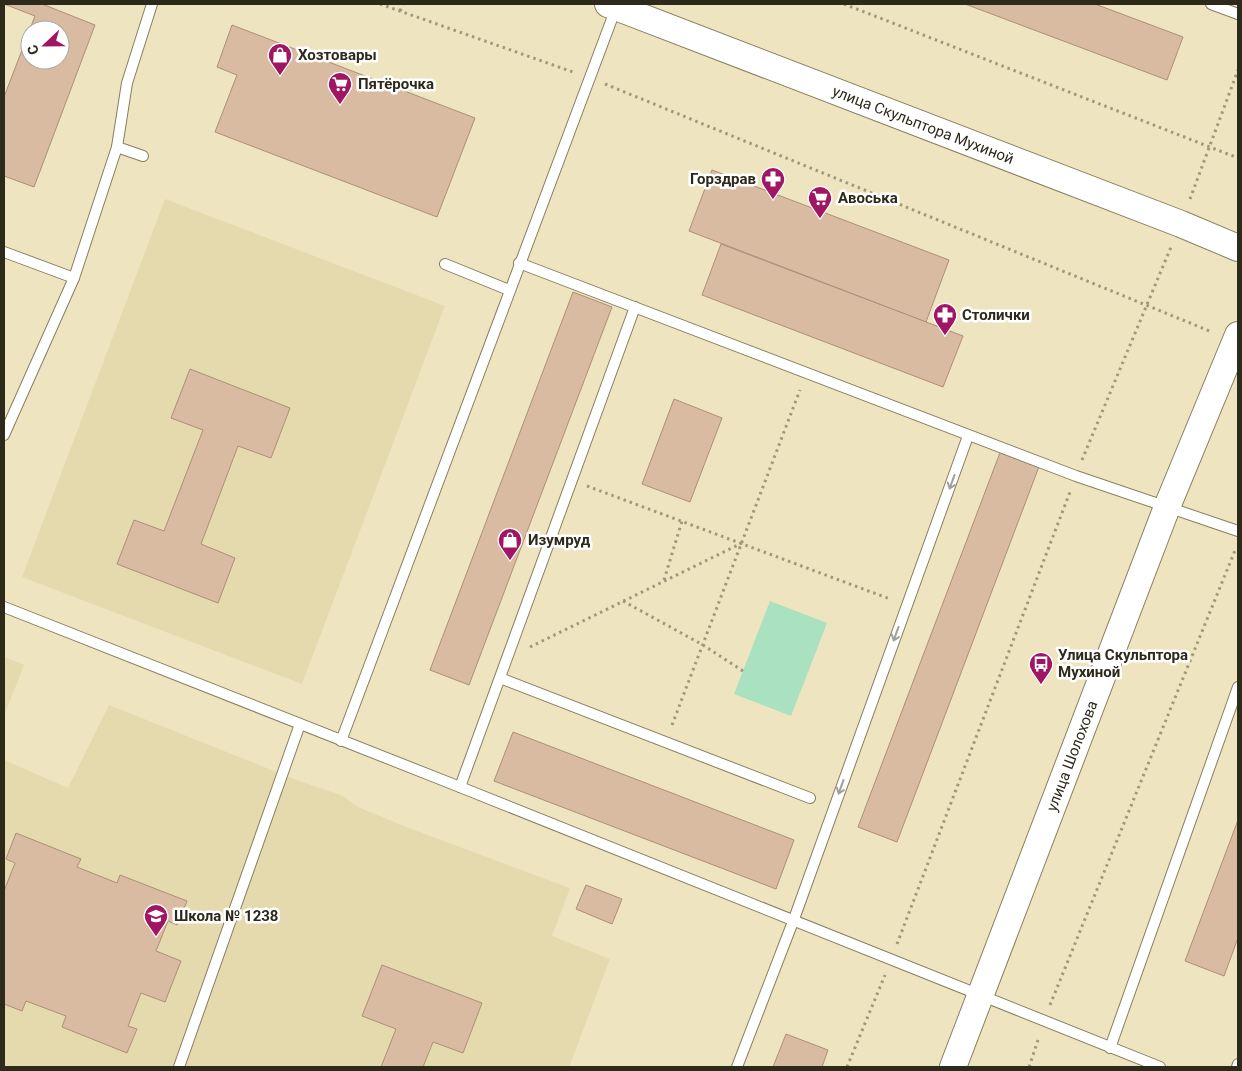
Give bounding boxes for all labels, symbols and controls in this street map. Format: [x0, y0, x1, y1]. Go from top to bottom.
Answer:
north arrow [20, 20, 70, 70]
shop icon: Хозтовары [267, 42, 293, 76]
text: С [24, 43, 42, 57]
place label: Хозтовары [298, 46, 377, 64]
supermarket icon: Пятёрочка [327, 71, 353, 105]
place label: Пятёрочка [358, 75, 434, 93]
street label: улица Скульптора Мухиной [830, 82, 1016, 168]
pharmacy icon: Горздрав [760, 166, 786, 200]
place label: Горздрав [690, 170, 756, 188]
supermarket icon: Авоська [807, 185, 833, 219]
place label: Авоська [838, 189, 898, 207]
pharmacy icon: Столички [932, 302, 958, 336]
place label: Столички [962, 306, 1030, 324]
one-way arrow [947, 473, 956, 489]
shop icon: Изумруд [497, 527, 523, 561]
place label: Изумруд [528, 531, 591, 549]
one-way arrow [891, 626, 900, 642]
place label: Улица Скульптора Мухиной [1058, 646, 1188, 681]
bus stop icon: Улица Скульптора Мухиной [1028, 651, 1054, 685]
street label: улица Шолохова [1043, 698, 1101, 814]
one-way arrow [836, 779, 845, 795]
school or university icon: Школа № 1238 [143, 903, 169, 937]
place label: Школа № 1238 [174, 907, 278, 925]

